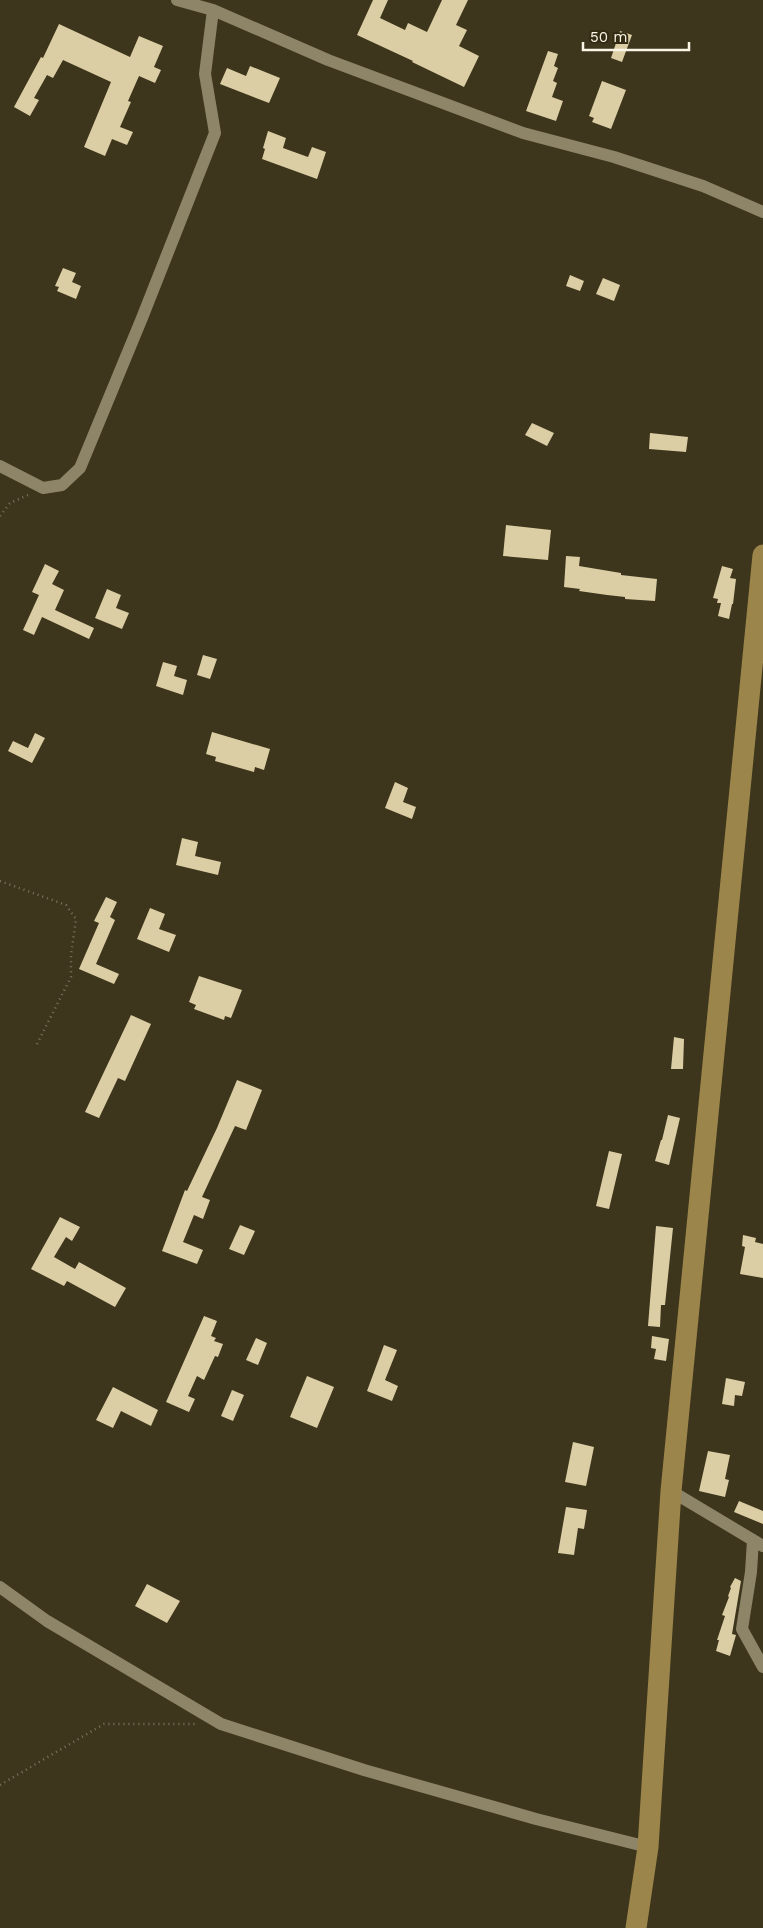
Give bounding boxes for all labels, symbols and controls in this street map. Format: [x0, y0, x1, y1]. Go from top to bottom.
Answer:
scale bar [583, 20, 689, 52]
text: 50 m [590, 28, 627, 46]

